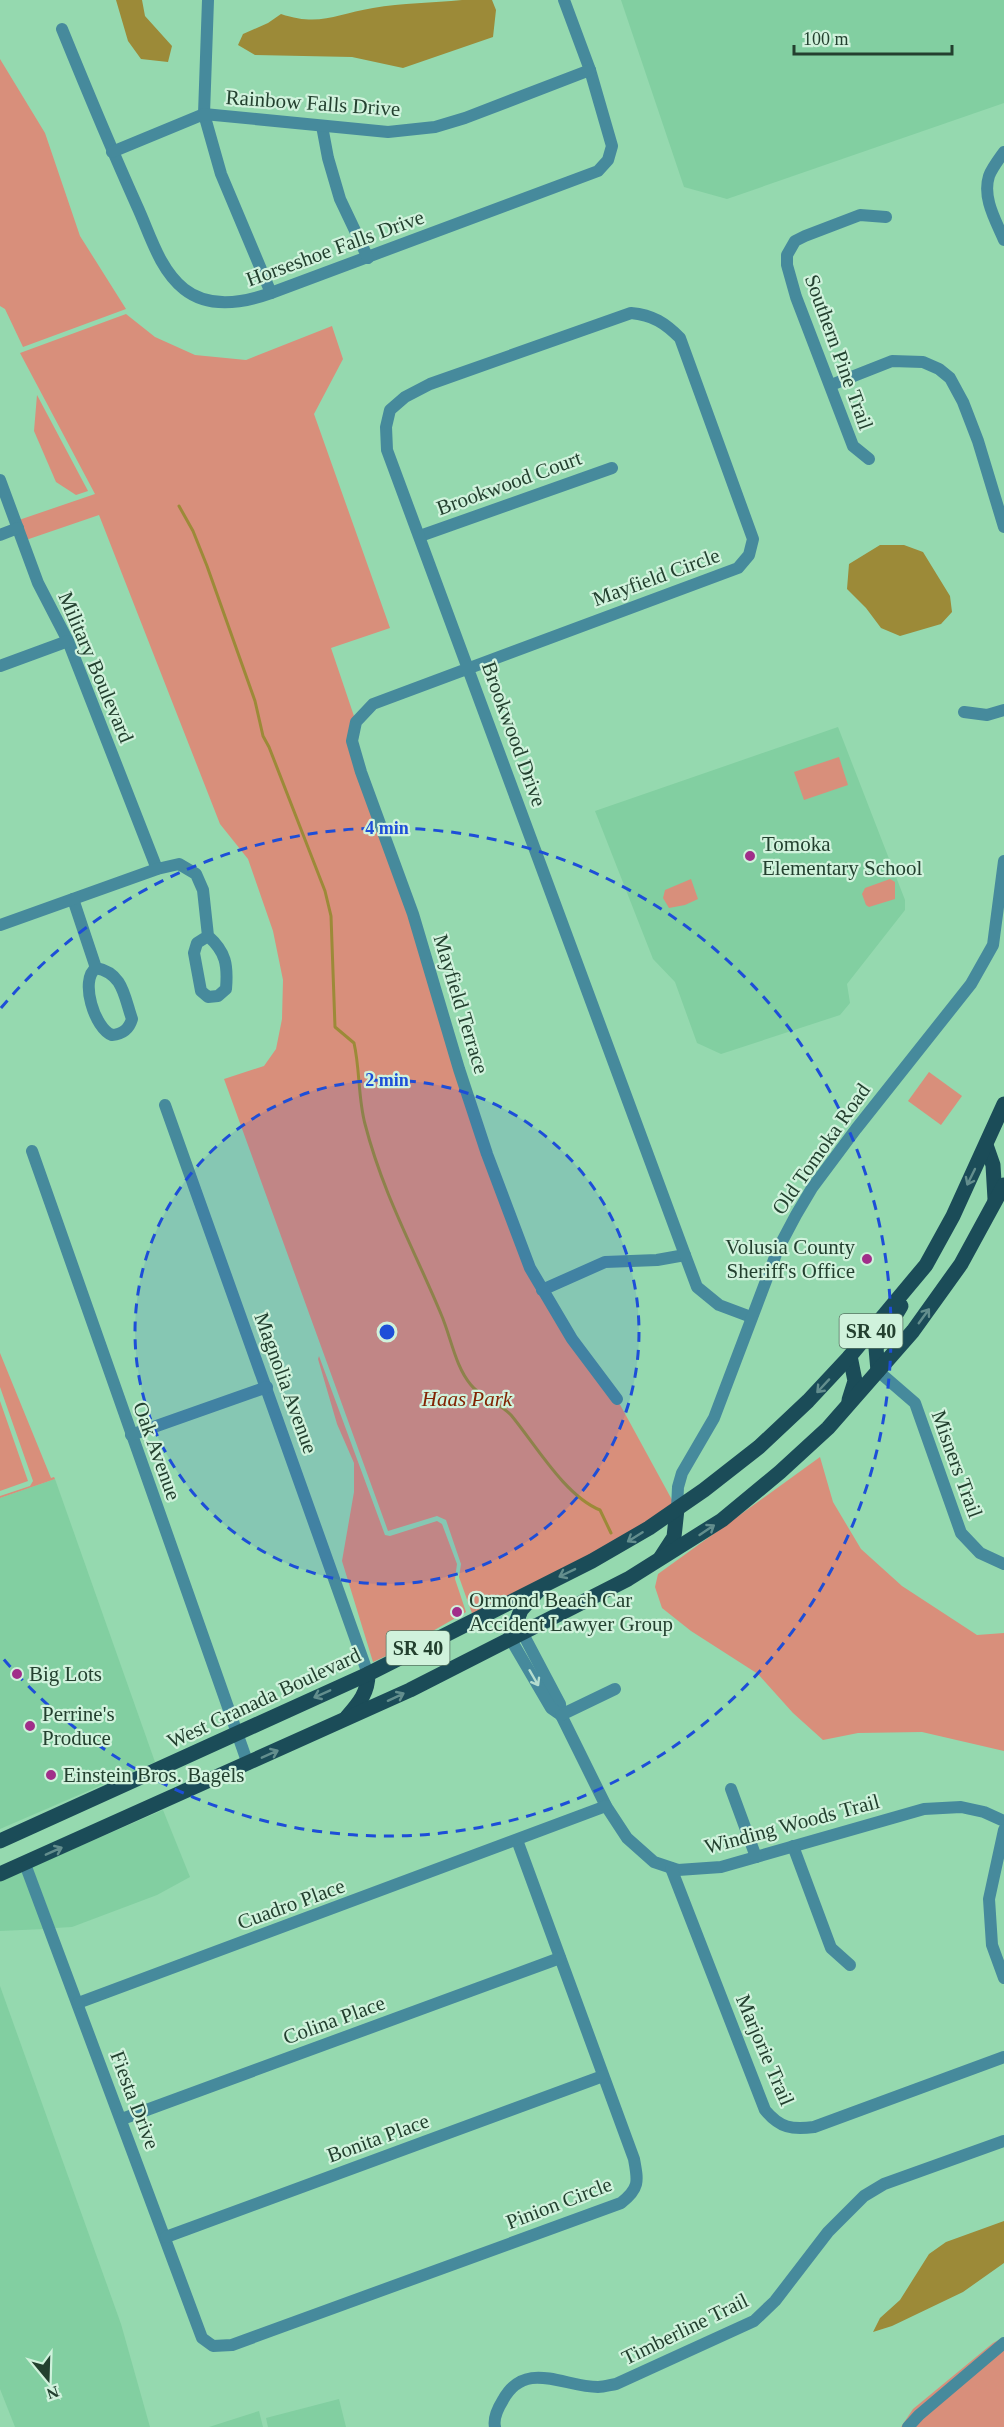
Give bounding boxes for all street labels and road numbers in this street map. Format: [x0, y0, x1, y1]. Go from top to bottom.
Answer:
street label: Rainbow Falls Drive [225, 85, 401, 121]
street label: Horseshoe Falls Drive [243, 205, 427, 291]
street label: Southern Pine Trail [800, 271, 878, 433]
street label: Brookwood Court [433, 446, 585, 520]
street label: Mayfield Circle [589, 543, 723, 611]
street label: Military Boulevard [53, 588, 139, 746]
street label: Brookwood Drive [477, 658, 551, 810]
street label: Mayfield Terrace [428, 931, 494, 1077]
street label: Old Tomoka Road [767, 1078, 875, 1219]
street label: Magnolia Avenue [249, 1309, 323, 1457]
road number: SR 40 [840, 1314, 902, 1348]
street label: Oak Avenue [128, 1399, 186, 1503]
street label: Misners Trail [926, 1407, 988, 1521]
road number: SR 40 [386, 1631, 450, 1665]
street label: West Granada Boulevard [164, 1642, 365, 1753]
street label: Winding Woods Trail [702, 1789, 882, 1859]
street label: Cuadro Place [234, 1873, 348, 1935]
street label: Colina Place [280, 1990, 388, 2050]
street label: Marjorie Trail [731, 1991, 799, 2109]
street label: Fiesta Drive [105, 2048, 165, 2152]
street label: Bonita Place [324, 2108, 432, 2168]
street label: Pinion Circle [503, 2172, 615, 2234]
street label: Timberline Trail [618, 2288, 752, 2370]

